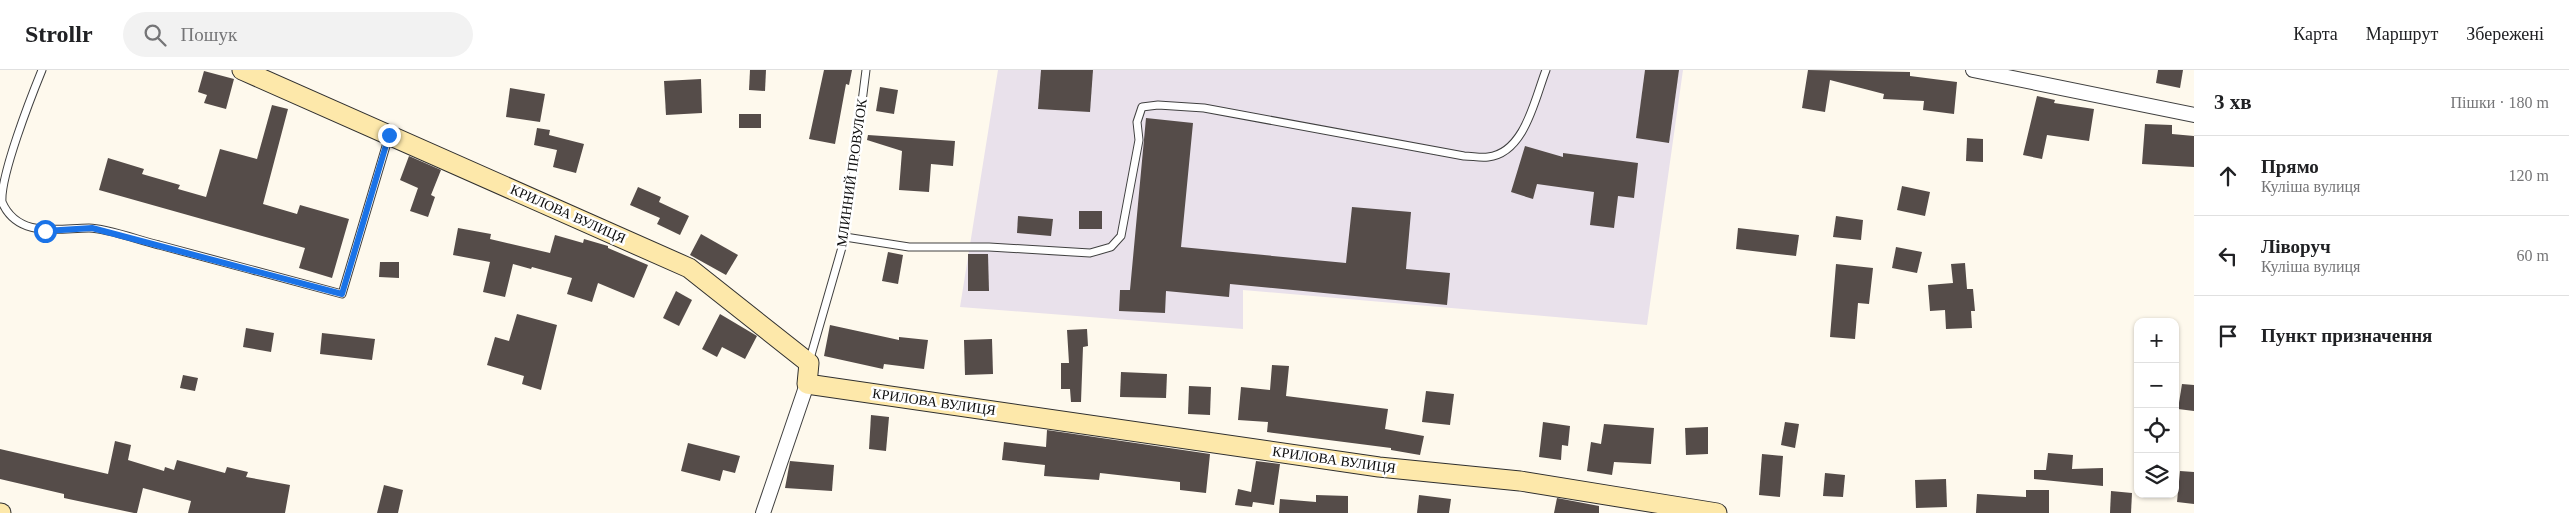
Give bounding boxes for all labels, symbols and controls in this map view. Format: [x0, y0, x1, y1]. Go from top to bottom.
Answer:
search box [123, 12, 473, 57]
text: Strollr [25, 21, 93, 47]
icon: search [141, 21, 169, 49]
text: Пошук [181, 24, 237, 45]
text: Карта [2293, 24, 2338, 44]
text: Маршрут [2366, 24, 2438, 44]
text: Збережені [2466, 24, 2544, 44]
text: 3 хв [2214, 90, 2252, 114]
text: Пішки · 180 m [2451, 94, 2549, 111]
street label: МЛИННИЙ ПРОВУЛОК [833, 97, 870, 248]
route end [378, 124, 401, 147]
text: Прямо [2261, 156, 2319, 177]
icon: ahead [2214, 162, 2242, 190]
text: 120 m [2509, 167, 2549, 184]
text: Куліша вулиця [2261, 178, 2360, 195]
street label: КРИЛОВА ВУЛИЦЯ [508, 182, 628, 246]
route start [34, 220, 57, 243]
text: Ліворуч [2261, 236, 2331, 257]
icon: left [2214, 242, 2242, 270]
text: 60 m [2517, 247, 2549, 264]
text: Куліша вулиця [2261, 258, 2360, 275]
map controls [2134, 318, 2179, 498]
button: + [2134, 318, 2179, 363]
icon: arrive [2214, 322, 2242, 350]
text: Пункт призначення [2261, 325, 2432, 346]
button: − [2134, 363, 2179, 408]
street label: КРИЛОВА ВУЛИЦЯ [871, 386, 997, 418]
button: locate [2134, 408, 2179, 453]
street label: КРИЛОВА ВУЛИЦЯ [1271, 444, 1397, 476]
button: layers [2134, 453, 2179, 498]

